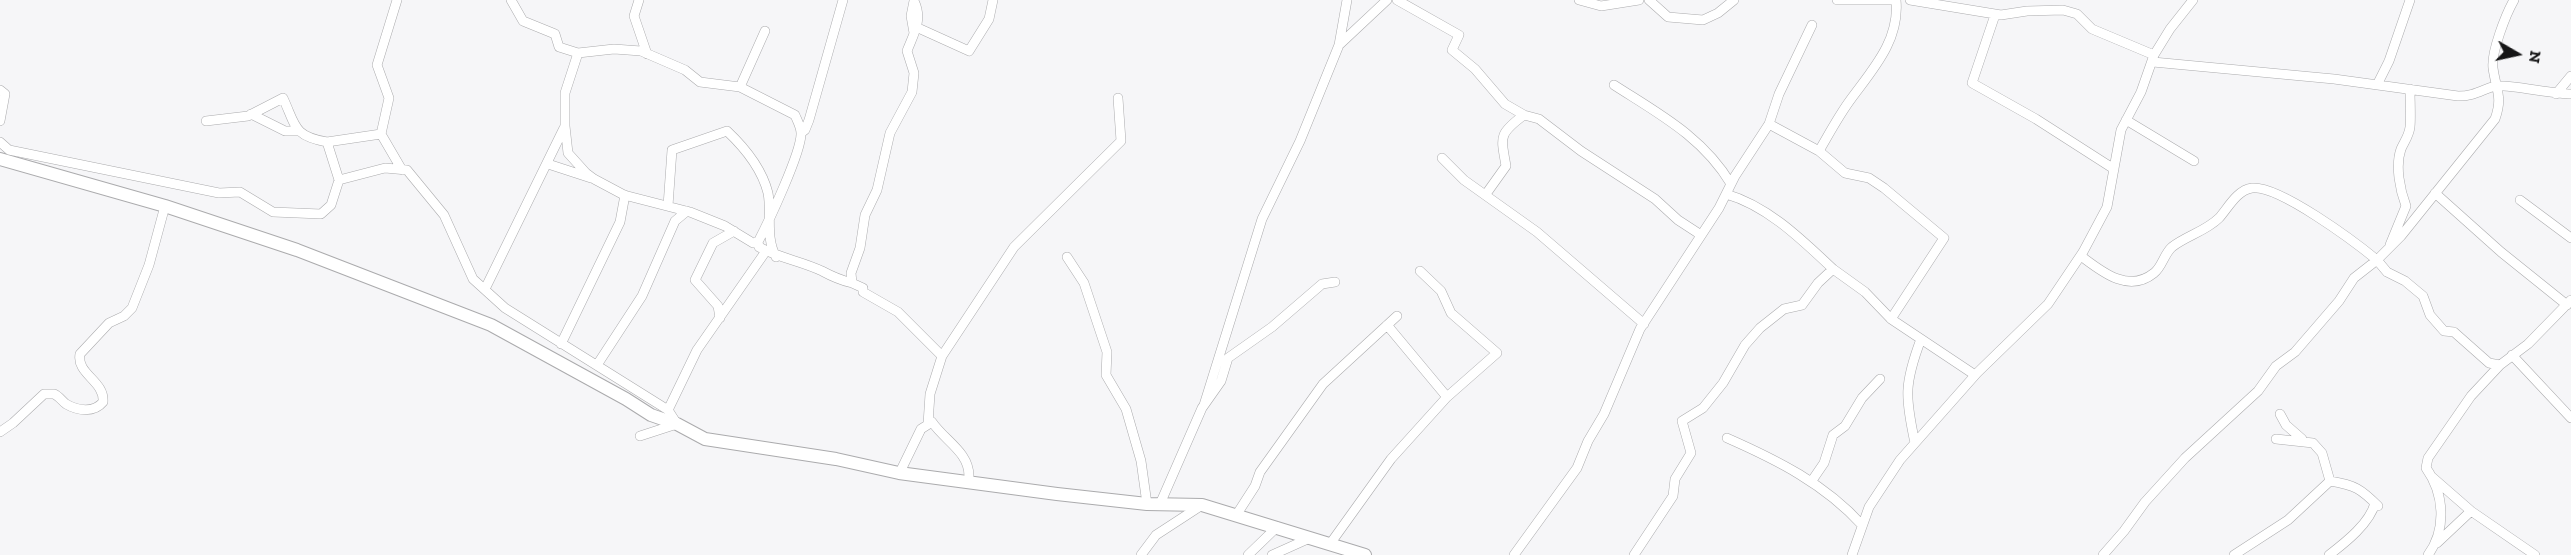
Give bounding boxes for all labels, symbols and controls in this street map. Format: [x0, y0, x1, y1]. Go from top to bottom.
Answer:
north arrow [2487, 24, 2547, 84]
text: N [2525, 49, 2546, 64]

